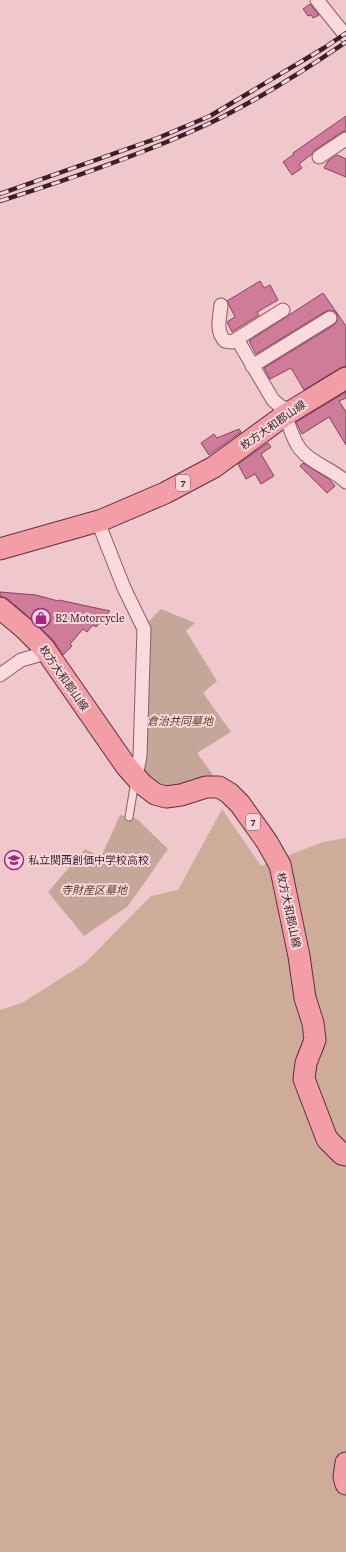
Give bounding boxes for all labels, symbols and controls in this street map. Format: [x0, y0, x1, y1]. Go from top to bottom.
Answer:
street label: 枚方大和郡山線 [237, 397, 309, 454]
road number: 7 [176, 475, 190, 491]
shop icon: B2 Motorcycle [30, 607, 52, 629]
place label: B2 Motorcycle [55, 611, 125, 626]
street label: 枚方大和郡山線 [35, 642, 92, 714]
park label: 倉治共同墓地 [147, 714, 214, 729]
road number: 7 [246, 814, 260, 830]
school or university icon: 私立関西創価中学校高校 [3, 849, 25, 871]
place label: 私立関西創価中学校高校 [28, 853, 149, 868]
street label: 枚方大和郡山線 [273, 871, 304, 949]
park label: 寺財産区墓地 [61, 883, 128, 898]

